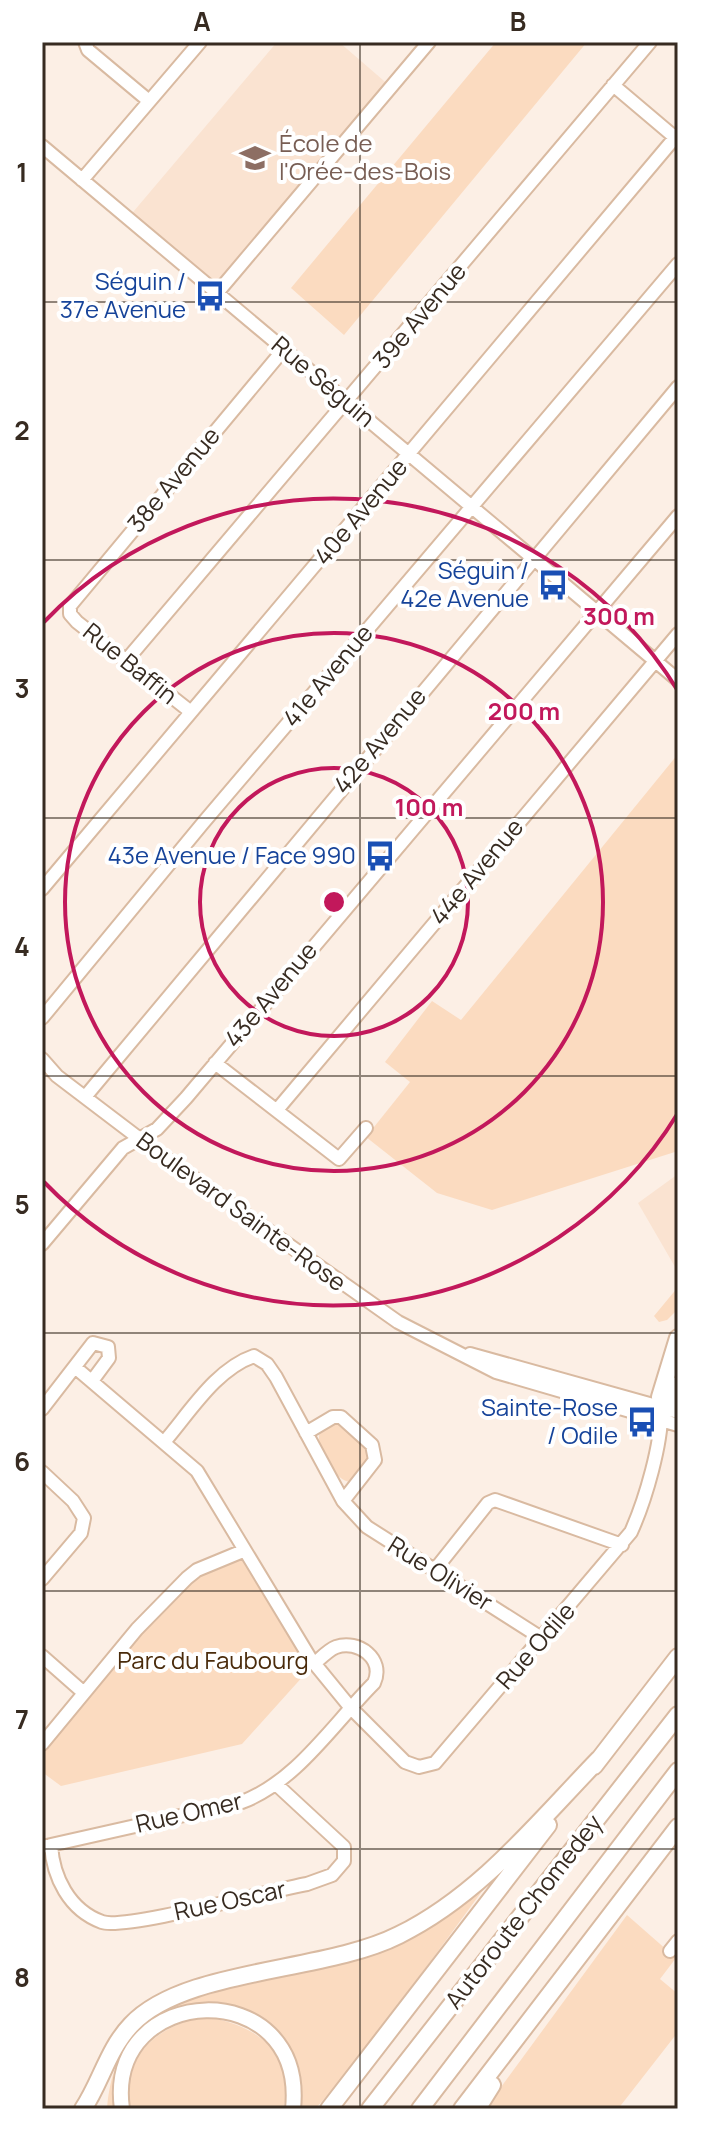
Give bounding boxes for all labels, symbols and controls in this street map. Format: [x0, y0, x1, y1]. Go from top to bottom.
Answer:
text: A [193, 3, 211, 39]
text: B [510, 3, 526, 39]
place label: École de l'Orée-des-Bois [279, 126, 451, 187]
school or university icon: École de l'Orée-des-Bois [238, 141, 272, 175]
text: 1 [16, 154, 28, 190]
street label: 39e Avenue [365, 255, 473, 375]
place label: Séguin / 37e Avenue [60, 264, 186, 325]
bus stop icon: Séguin / 37e Avenue [193, 279, 227, 313]
street label: Rue Séguin [265, 328, 383, 434]
text: 2 [14, 412, 30, 448]
street label: 38e Avenue [119, 419, 227, 539]
street label: 40e Avenue [306, 451, 414, 571]
place label: Séguin / 42e Avenue [400, 553, 529, 614]
bus stop icon: Séguin / 42e Avenue [536, 568, 570, 602]
text: 300 m [583, 599, 655, 632]
street label: Rue Baffin [77, 615, 185, 711]
street label: 41e Avenue [274, 617, 380, 733]
text: 3 [14, 670, 30, 706]
street label: 42e Avenue [325, 680, 433, 800]
text: 200 m [488, 694, 560, 727]
text: 100 m [395, 790, 463, 823]
street label: 44e Avenue [422, 811, 530, 931]
place label: 43e Avenue / Face 990 [108, 838, 356, 871]
bus stop icon: 43e Avenue / Face 990 [363, 839, 397, 873]
centre of rings [320, 888, 348, 916]
text: 4 [14, 928, 30, 964]
street label: 43e Avenue [216, 934, 324, 1054]
street label: Boulevard Sainte-Rose [130, 1123, 353, 1298]
text: 5 [14, 1186, 30, 1222]
place label: Sainte-Rose / Odile [481, 1390, 618, 1451]
bus stop icon: Sainte-Rose / Odile [625, 1405, 659, 1439]
text: 6 [14, 1443, 30, 1479]
street label: Rue Olivier [382, 1528, 500, 1618]
street label: Rue Odile [488, 1595, 582, 1695]
park label: Parc du Faubourg [117, 1643, 309, 1676]
text: 7 [15, 1701, 29, 1737]
street label: Rue Omer [132, 1783, 246, 1840]
street label: Autoroute Chomedey [436, 1807, 609, 2015]
street label: Rue Oscar [171, 1872, 289, 1927]
text: 8 [14, 1959, 30, 1995]

